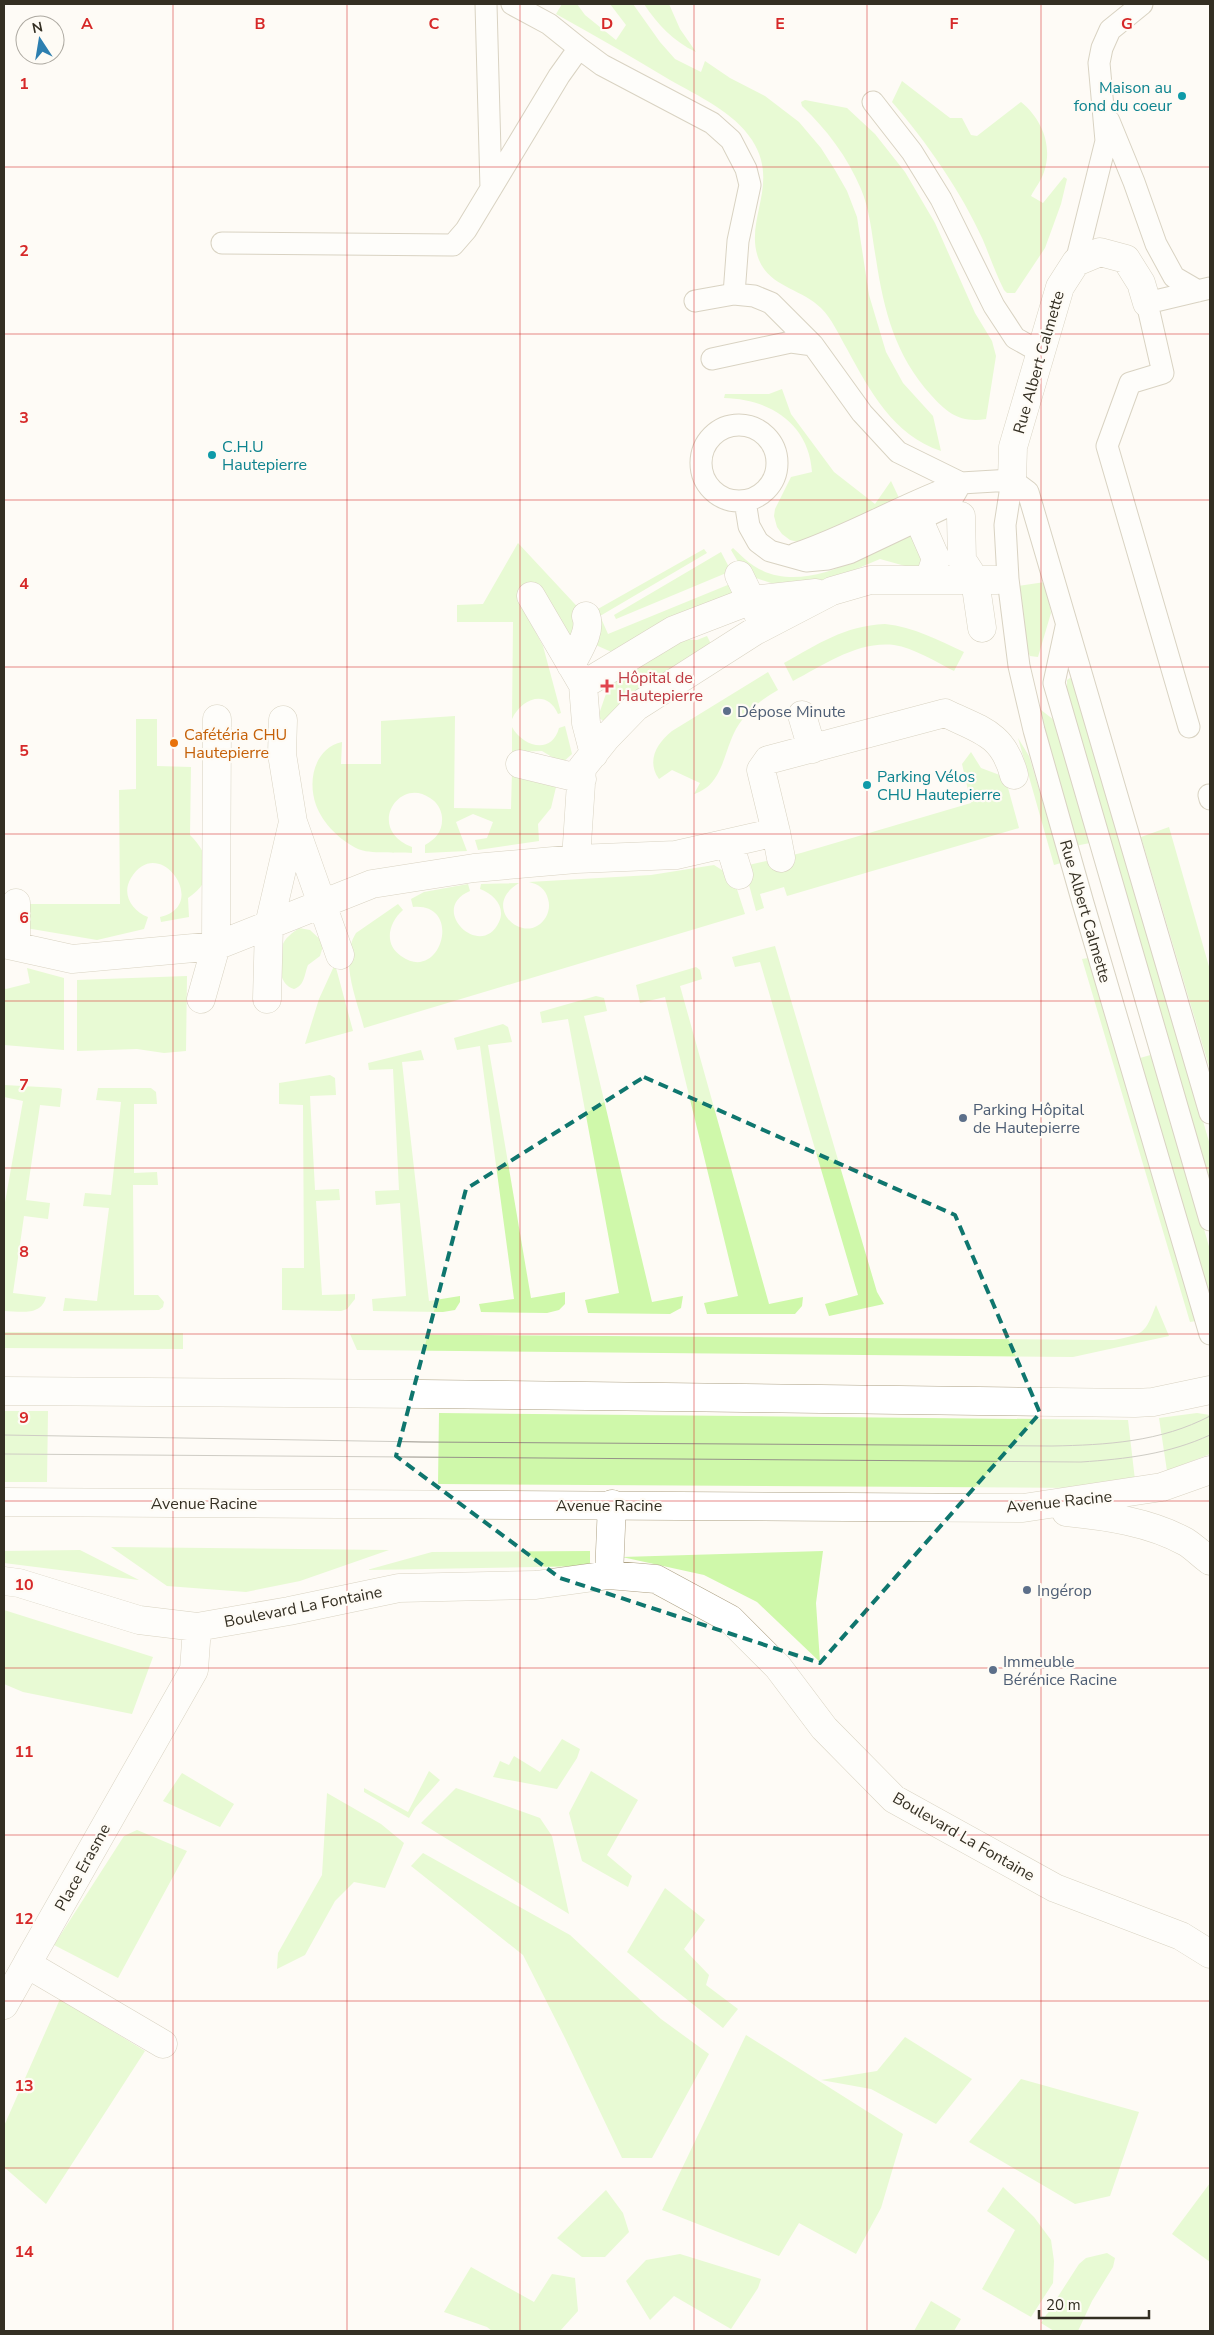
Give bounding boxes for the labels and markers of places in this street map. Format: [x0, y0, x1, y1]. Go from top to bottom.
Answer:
place label: Maison au fond du coeur [1074, 77, 1172, 117]
marker: Maison au fond du coeur [1176, 90, 1188, 102]
place label: C.H.U Hautepierre [222, 436, 307, 476]
marker: C.H.U Hautepierre [206, 449, 218, 461]
place label: Hôpital de Hautepierre [618, 667, 703, 707]
marker: Hôpital de Hautepierre [600, 679, 614, 693]
place label: Dépose Minute [737, 701, 845, 723]
marker: Dépose Minute [721, 705, 733, 717]
place label: Cafétéria CHU Hautepierre [184, 724, 287, 764]
marker: Cafétéria CHU Hautepierre [168, 737, 180, 749]
place label: Parking Vélos CHU Hautepierre [877, 766, 1001, 806]
marker: Parking Vélos CHU Hautepierre [861, 779, 873, 791]
place label: Parking Hôpital de Hautepierre [973, 1099, 1084, 1139]
marker: Parking Hôpital de Hautepierre [957, 1112, 969, 1124]
place label: Ingérop [1037, 1580, 1092, 1602]
marker: Ingérop [1021, 1584, 1033, 1596]
place label: Immeuble Bérénice Racine [1003, 1651, 1117, 1691]
marker: Immeuble Bérénice Racine [987, 1664, 999, 1676]

